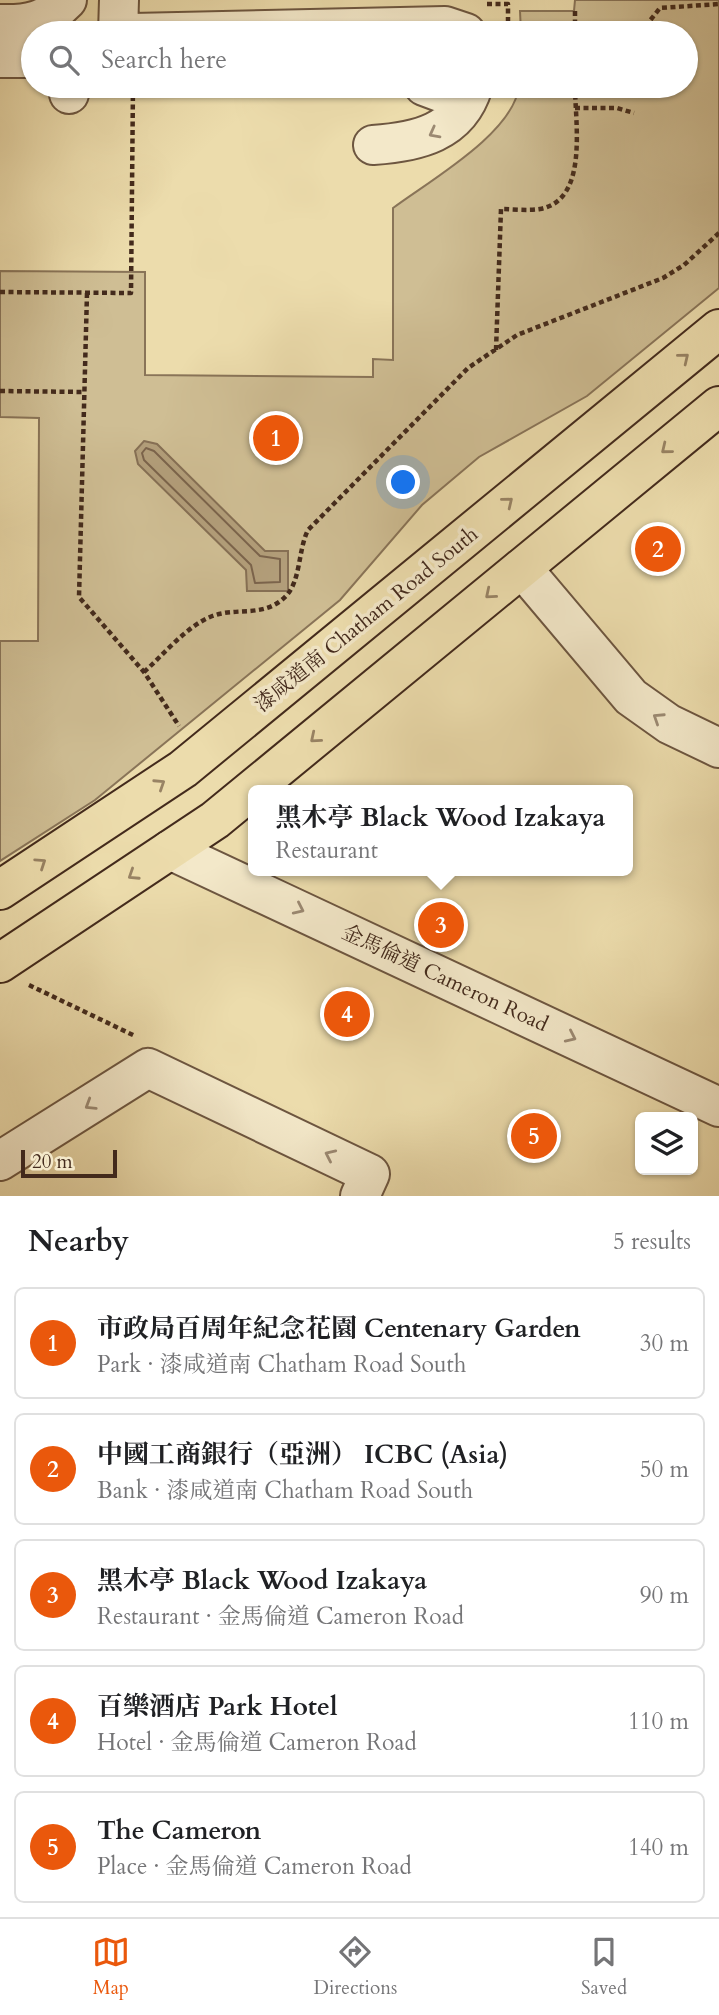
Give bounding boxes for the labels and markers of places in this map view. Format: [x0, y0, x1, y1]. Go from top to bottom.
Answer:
pin: 1 [253, 412, 299, 464]
pin: 2 [635, 523, 681, 575]
pin: 3 [418, 899, 464, 951]
pin: 4 [324, 988, 370, 1040]
pin: 5 [511, 1110, 557, 1162]

